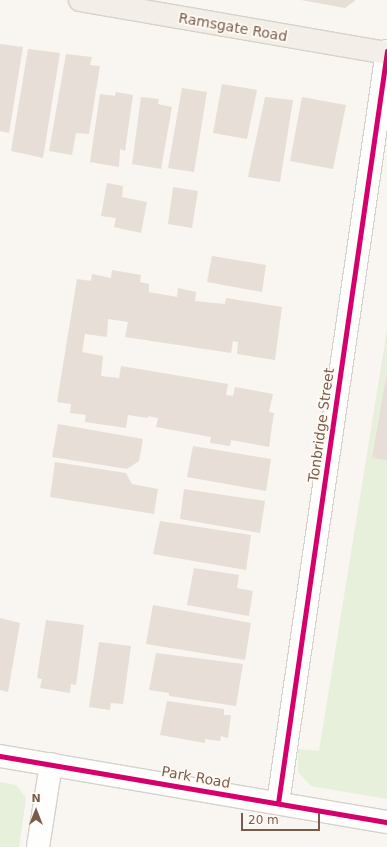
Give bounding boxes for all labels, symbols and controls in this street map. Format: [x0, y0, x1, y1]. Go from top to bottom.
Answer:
street label: Ramsgate Road [177, 9, 289, 45]
street label: Tonbridge Street [305, 367, 337, 483]
street label: Park Road [160, 763, 232, 791]
north arrow [16, 791, 56, 831]
text: N [31, 792, 41, 805]
scale bar [243, 805, 322, 831]
text: 20 m [248, 813, 279, 827]

